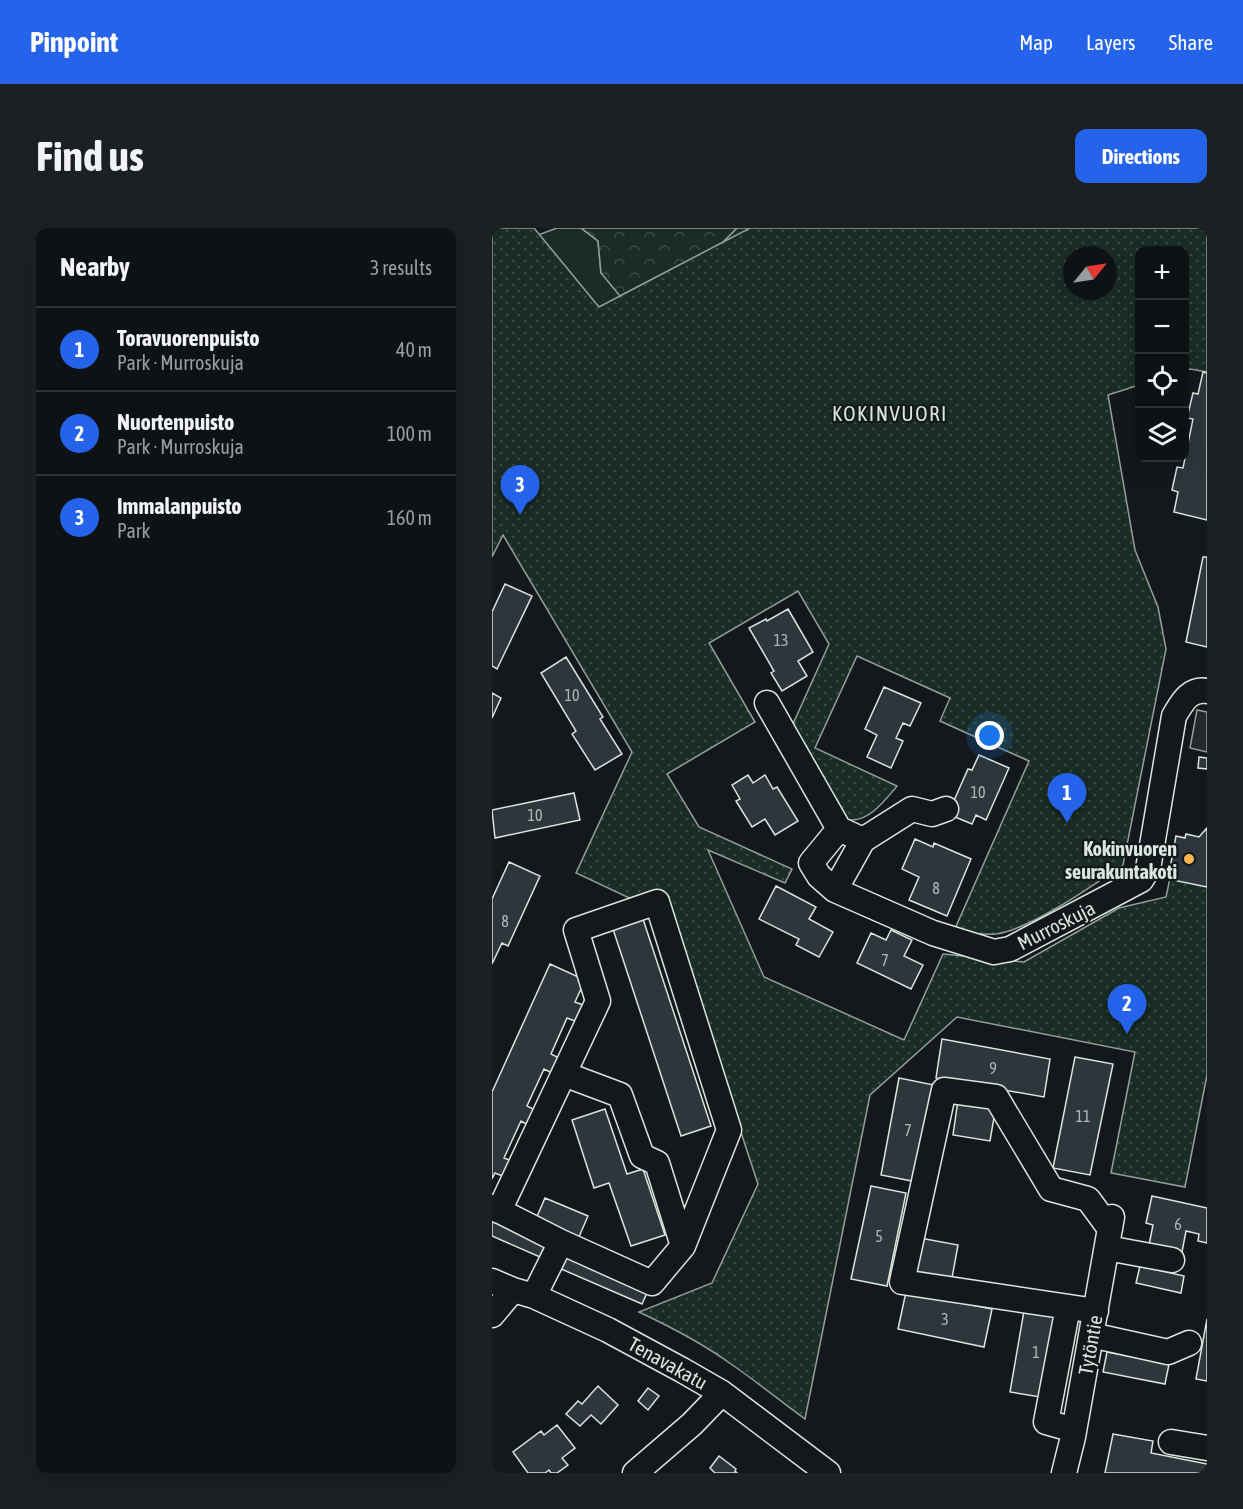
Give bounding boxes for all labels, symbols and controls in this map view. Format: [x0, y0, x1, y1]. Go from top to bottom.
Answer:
text: Pinpoint [30, 26, 118, 58]
text: Map [1019, 30, 1053, 54]
text: Layers [1086, 30, 1136, 54]
text: Share [1169, 30, 1213, 54]
button: Directions [1075, 129, 1207, 183]
text: Find us [36, 132, 144, 180]
north arrow [1063, 246, 1117, 300]
map controls [1135, 246, 1189, 462]
button: + [1135, 246, 1189, 300]
text: Nearby [60, 252, 130, 282]
text: 3 results [370, 256, 432, 279]
button: − [1135, 300, 1189, 354]
text: Toravuorenpuisto [117, 325, 259, 351]
text: 1 [75, 338, 84, 361]
text: 40 m [396, 338, 432, 361]
text: Park · Murroskuja [117, 351, 244, 374]
button: locate [1135, 354, 1189, 408]
district label: KOKINVUORI [832, 401, 948, 425]
button: layers [1135, 408, 1189, 462]
text: Nuortenpuisto [117, 409, 234, 435]
text: 2 [75, 422, 84, 445]
text: 100 m [387, 422, 432, 445]
text: Park · Murroskuja [117, 435, 244, 458]
pin: 3 [501, 466, 540, 515]
text: Immalanpuisto [117, 493, 242, 519]
text: 3 [75, 506, 84, 529]
text: 160 m [387, 506, 432, 529]
text: Park [117, 519, 150, 542]
house number: 13 [773, 631, 789, 649]
house number: 10 [564, 686, 580, 704]
your location [975, 721, 1004, 750]
pin: 1 [1048, 774, 1086, 823]
house number: 10 [970, 783, 986, 801]
house number: 10 [527, 806, 543, 824]
place label: Kokinvuoren seurakuntakoti [1065, 837, 1177, 883]
marker: Kokinvuoren seurakuntakoti [1182, 852, 1196, 866]
house number: 8 [932, 879, 940, 897]
street label: Murroskuja [1013, 896, 1099, 954]
house number: 8 [501, 912, 509, 930]
house number: 7 [881, 951, 889, 969]
pin: 2 [1108, 984, 1146, 1034]
house number: 9 [989, 1059, 997, 1077]
house number: 11 [1075, 1107, 1091, 1125]
house number: 7 [904, 1121, 912, 1139]
house number: 6 [1174, 1215, 1182, 1233]
house number: 5 [875, 1227, 883, 1245]
house number: 3 [941, 1310, 949, 1328]
street label: Tytöntie [1073, 1313, 1107, 1377]
street label: Tenavakatu [625, 1332, 711, 1394]
house number: 1 [1032, 1343, 1040, 1361]

